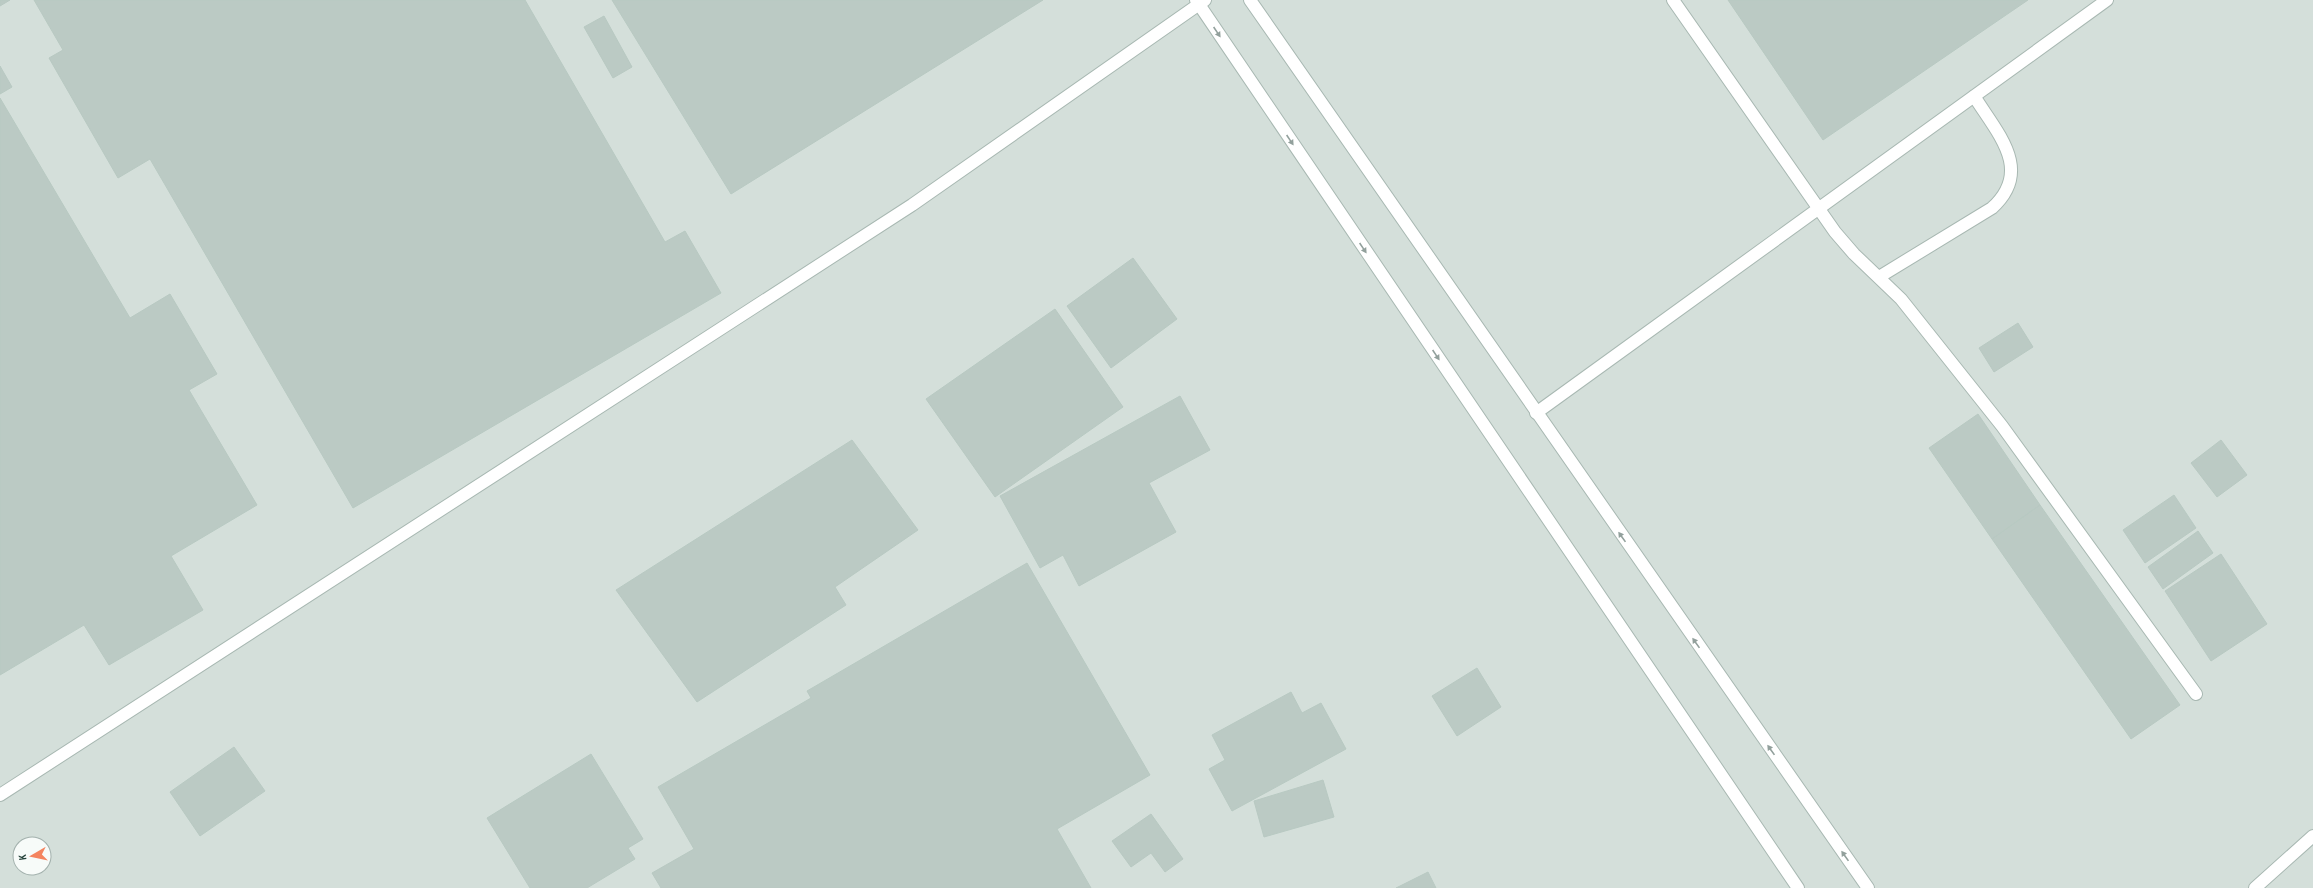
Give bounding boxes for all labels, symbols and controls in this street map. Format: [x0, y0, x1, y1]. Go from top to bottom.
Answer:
one-way arrow [1214, 26, 1221, 38]
one-way arrow [1286, 135, 1294, 145]
one-way arrow [1359, 242, 1367, 253]
one-way arrow [1432, 350, 1440, 360]
one-way arrow [1618, 531, 1626, 542]
one-way arrow [1692, 638, 1700, 649]
one-way arrow [1766, 744, 1775, 755]
north arrow [12, 836, 52, 876]
one-way arrow [1841, 851, 1849, 861]
text: K [16, 853, 29, 861]

